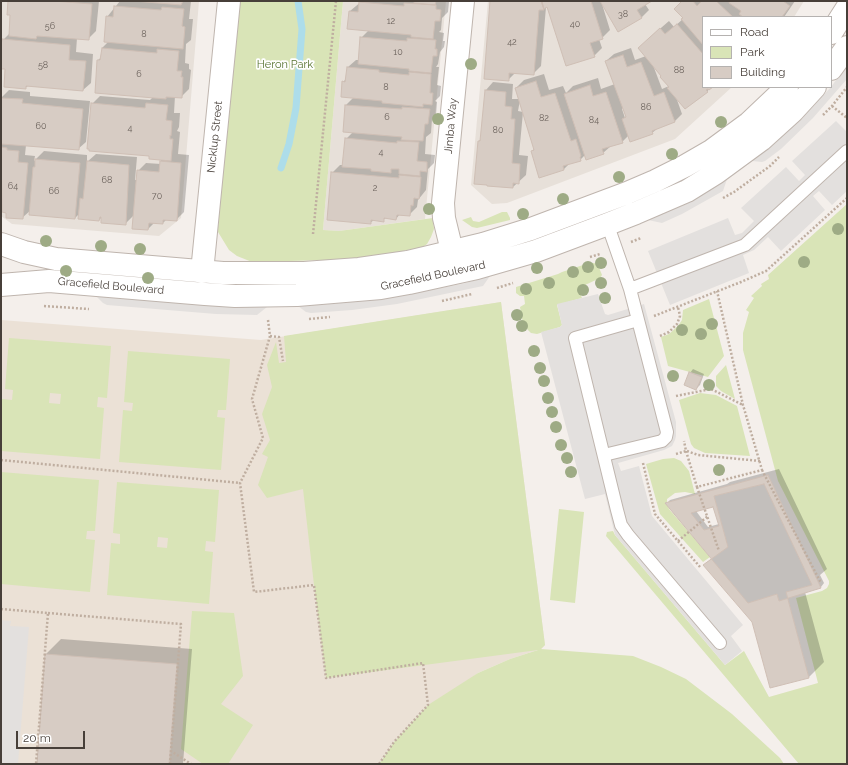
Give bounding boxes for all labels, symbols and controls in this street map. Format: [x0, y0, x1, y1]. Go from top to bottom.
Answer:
house number: 38 [618, 9, 628, 19]
house number: 12 [387, 16, 395, 26]
legend [702, 16, 832, 88]
house number: 40 [570, 19, 580, 29]
house number: 56 [45, 21, 55, 31]
text: Road [740, 25, 769, 39]
house number: 8 [141, 29, 147, 39]
house number: 42 [507, 37, 517, 47]
text: Park [740, 45, 765, 59]
house number: 10 [393, 47, 403, 57]
park label: Heron Park [257, 58, 313, 72]
house number: 58 [38, 60, 48, 70]
house number: 88 [674, 65, 684, 75]
text: Building [740, 65, 786, 79]
house number: 6 [136, 69, 142, 79]
house number: 8 [383, 82, 389, 92]
street label: Jimba Way [442, 97, 460, 155]
street label: Nicklup Street [205, 100, 225, 174]
house number: 86 [641, 102, 651, 112]
house number: 6 [384, 112, 390, 122]
house number: 82 [539, 113, 549, 123]
house number: 84 [589, 115, 599, 125]
house number: 60 [36, 121, 46, 131]
house number: 4 [128, 123, 132, 133]
house number: 80 [493, 125, 503, 135]
house number: 4 [379, 147, 383, 157]
house number: 68 [102, 175, 112, 185]
house number: 64 [8, 181, 18, 191]
house number: 2 [373, 183, 377, 193]
house number: 66 [49, 186, 59, 196]
house number: 70 [152, 191, 162, 201]
street label: Gracefield Boulevard [379, 258, 487, 294]
street label: Gracefield Boulevard [57, 275, 165, 297]
scale bar [18, 723, 87, 749]
text: 20 m [23, 731, 51, 745]

